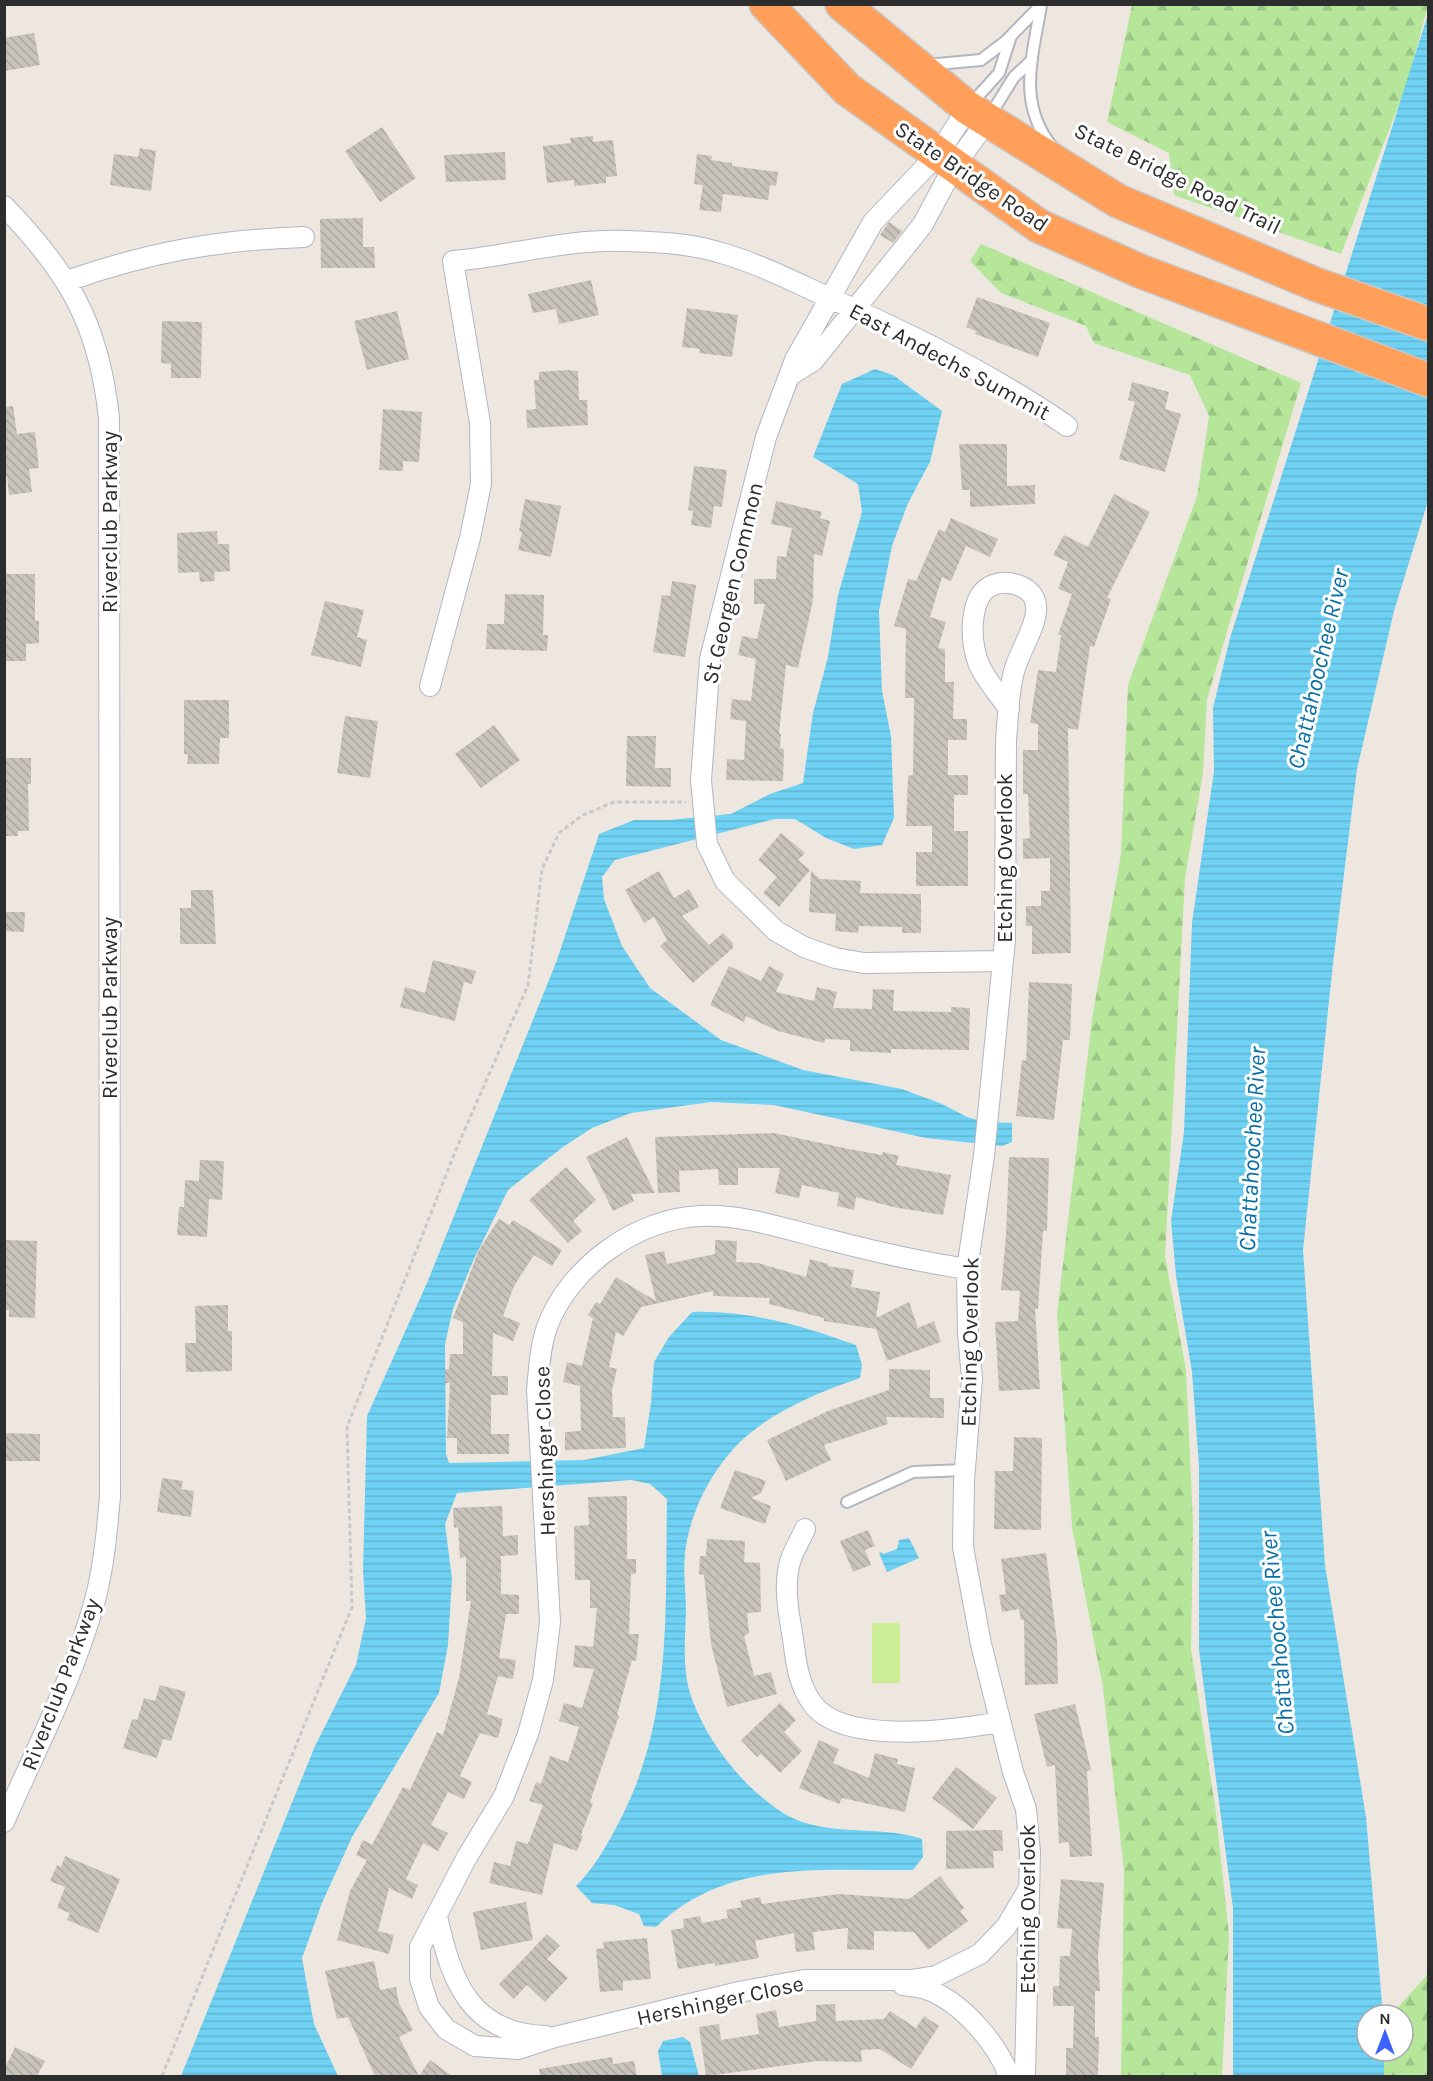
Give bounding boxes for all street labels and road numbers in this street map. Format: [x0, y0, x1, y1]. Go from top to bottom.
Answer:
street label: State Bridge Road [890, 116, 1053, 238]
street label: State Bridge Road Trail [1070, 118, 1285, 240]
street label: East Andechs Summit [845, 298, 1054, 426]
street label: Riverclub Parkway [97, 431, 123, 613]
street label: St Georgen Common [697, 480, 769, 687]
street label: Etching Overlook [992, 773, 1018, 943]
street label: Riverclub Parkway [97, 917, 123, 1099]
street label: Etching Overlook [956, 1257, 984, 1427]
street label: Hershinger Close [529, 1366, 561, 1536]
street label: Riverclub Parkway [16, 1595, 106, 1774]
street label: Etching Overlook [1015, 1824, 1041, 1994]
street label: Hershinger Close [634, 1971, 806, 2031]

